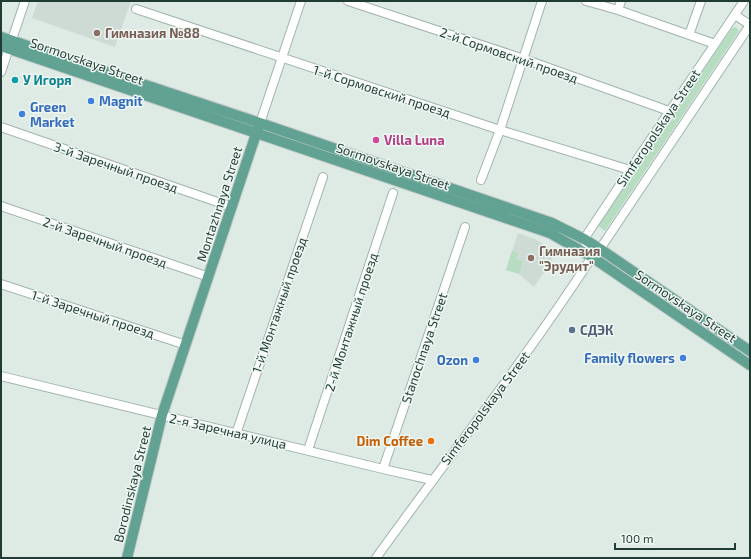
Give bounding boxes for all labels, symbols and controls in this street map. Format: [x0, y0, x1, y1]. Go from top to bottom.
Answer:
street label: 2-й Сормовский проезд [438, 24, 581, 86]
place label: Гимназия №88 [105, 25, 200, 41]
marker: Гимназия №88 [92, 28, 102, 38]
street label: Sormovskaya Street [28, 34, 146, 88]
street label: 1-й Сормовский проезд [311, 61, 453, 121]
street label: Simferopolskaya Street [613, 66, 703, 190]
place label: У Игоря [23, 72, 72, 88]
marker: У Игоря [10, 75, 20, 85]
place label: Magnit [99, 93, 143, 109]
marker: Magnit [86, 96, 96, 106]
place label: Green Market [30, 99, 75, 130]
marker: Green Market [17, 109, 27, 119]
place label: Villa Luna [384, 132, 445, 148]
marker: Villa Luna [371, 135, 381, 145]
street label: 3-й Заречный проезд [52, 138, 181, 196]
street label: Sormovskaya Street [334, 139, 452, 193]
street label: Montazhnaya Street [193, 144, 245, 264]
street label: 2-й Заречный проезд [41, 213, 170, 271]
street label: 1-й Монтажный проезд [248, 235, 310, 375]
place label: Гимназия "Эрудит" [539, 243, 600, 274]
street label: 2-й Монтажный проезд [321, 250, 381, 393]
marker: Гимназия "Эрудит" [526, 253, 536, 263]
street label: Sormovskaya Street [632, 266, 740, 346]
street label: 1-й Заречный проезд [29, 287, 157, 342]
street label: Stanochnaya Street [398, 291, 450, 405]
place label: СДЭК [580, 322, 614, 338]
marker: СДЭК [567, 325, 577, 335]
street label: Simferopolskaya Street [437, 348, 533, 468]
place label: Family flowers [584, 350, 675, 366]
place label: Ozon [437, 352, 468, 368]
marker: Family flowers [678, 353, 688, 363]
marker: Ozon [471, 355, 481, 365]
street label: 2-я Заречная улица [168, 410, 288, 452]
street label: Borodinskaya Street [110, 424, 154, 544]
place label: Dim Coffee [357, 433, 423, 449]
marker: Dim Coffee [426, 436, 436, 446]
scale bar [615, 525, 735, 551]
text: 100 m [621, 531, 653, 545]

